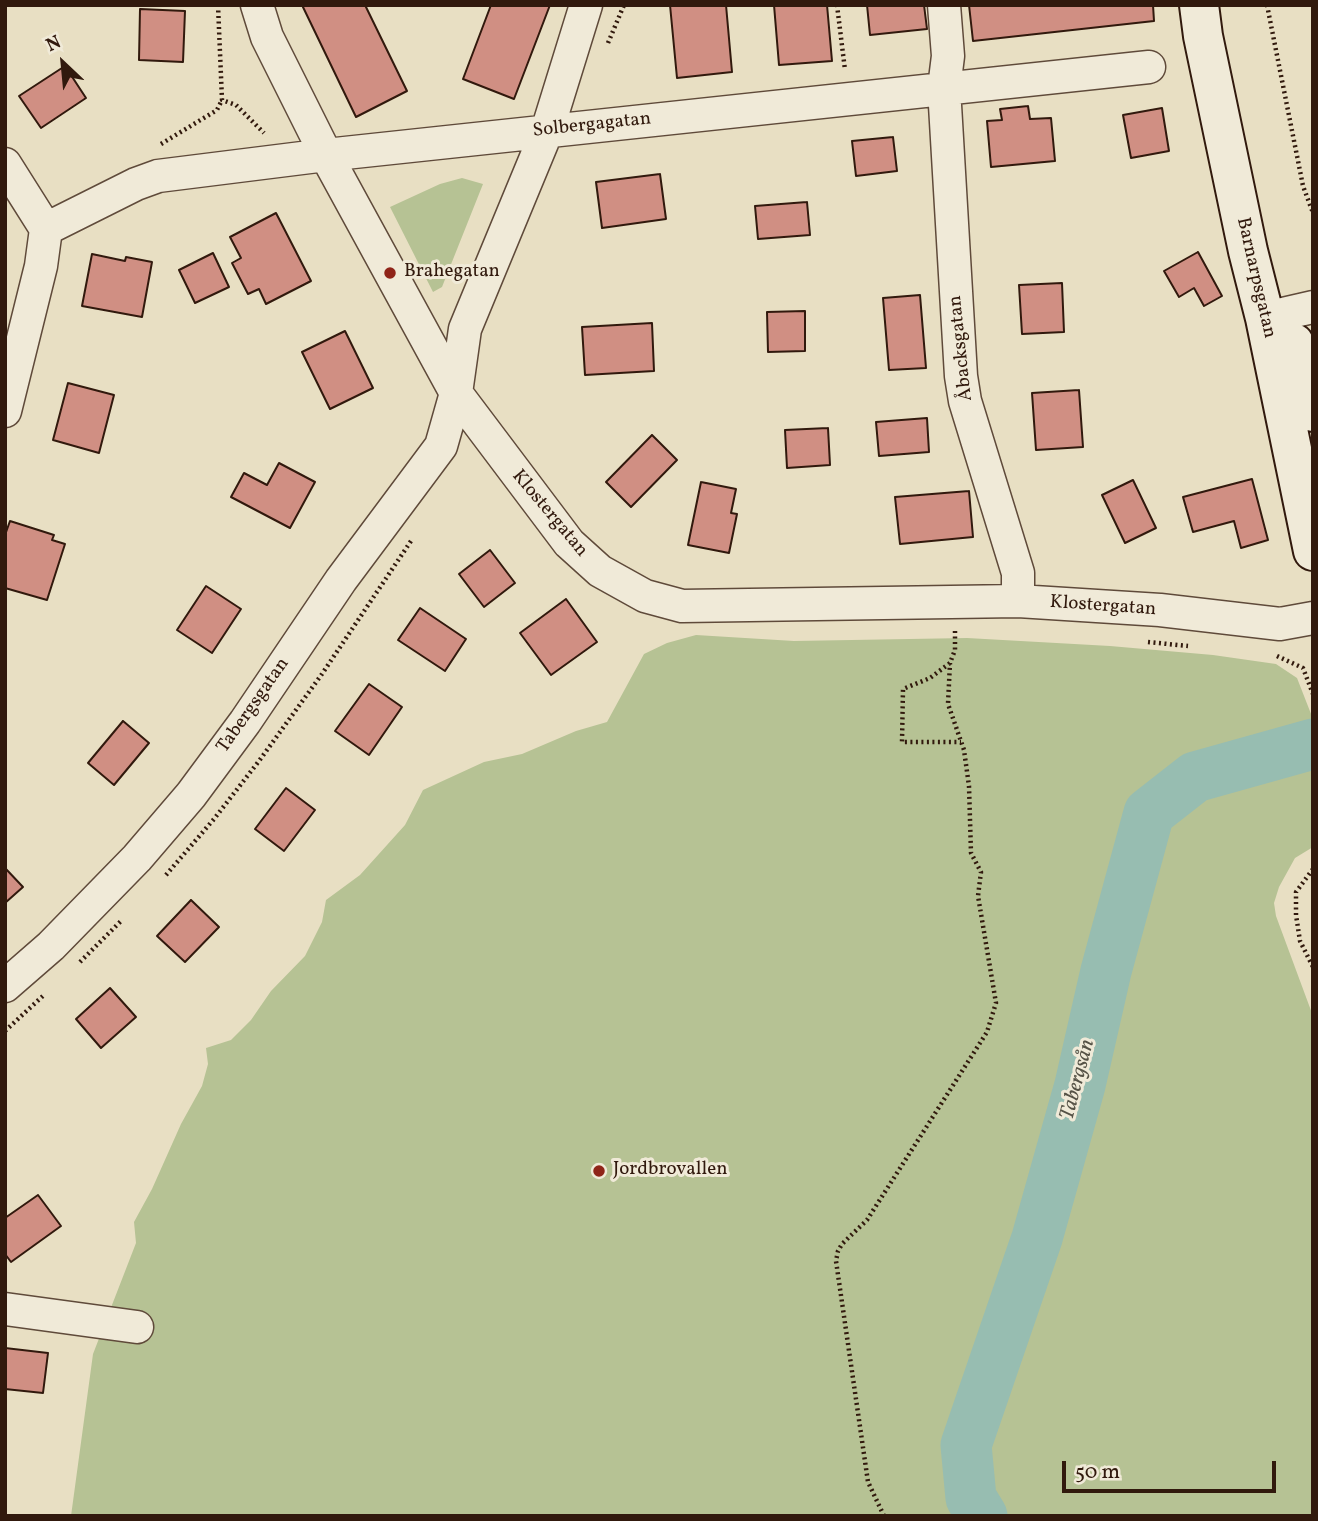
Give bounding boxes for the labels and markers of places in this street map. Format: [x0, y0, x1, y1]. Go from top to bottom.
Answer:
place label: Brahegatan [404, 262, 500, 284]
marker: Brahegatan [382, 265, 398, 281]
place label: Jordbrovallen [613, 1160, 728, 1182]
marker: Jordbrovallen [591, 1163, 607, 1179]

